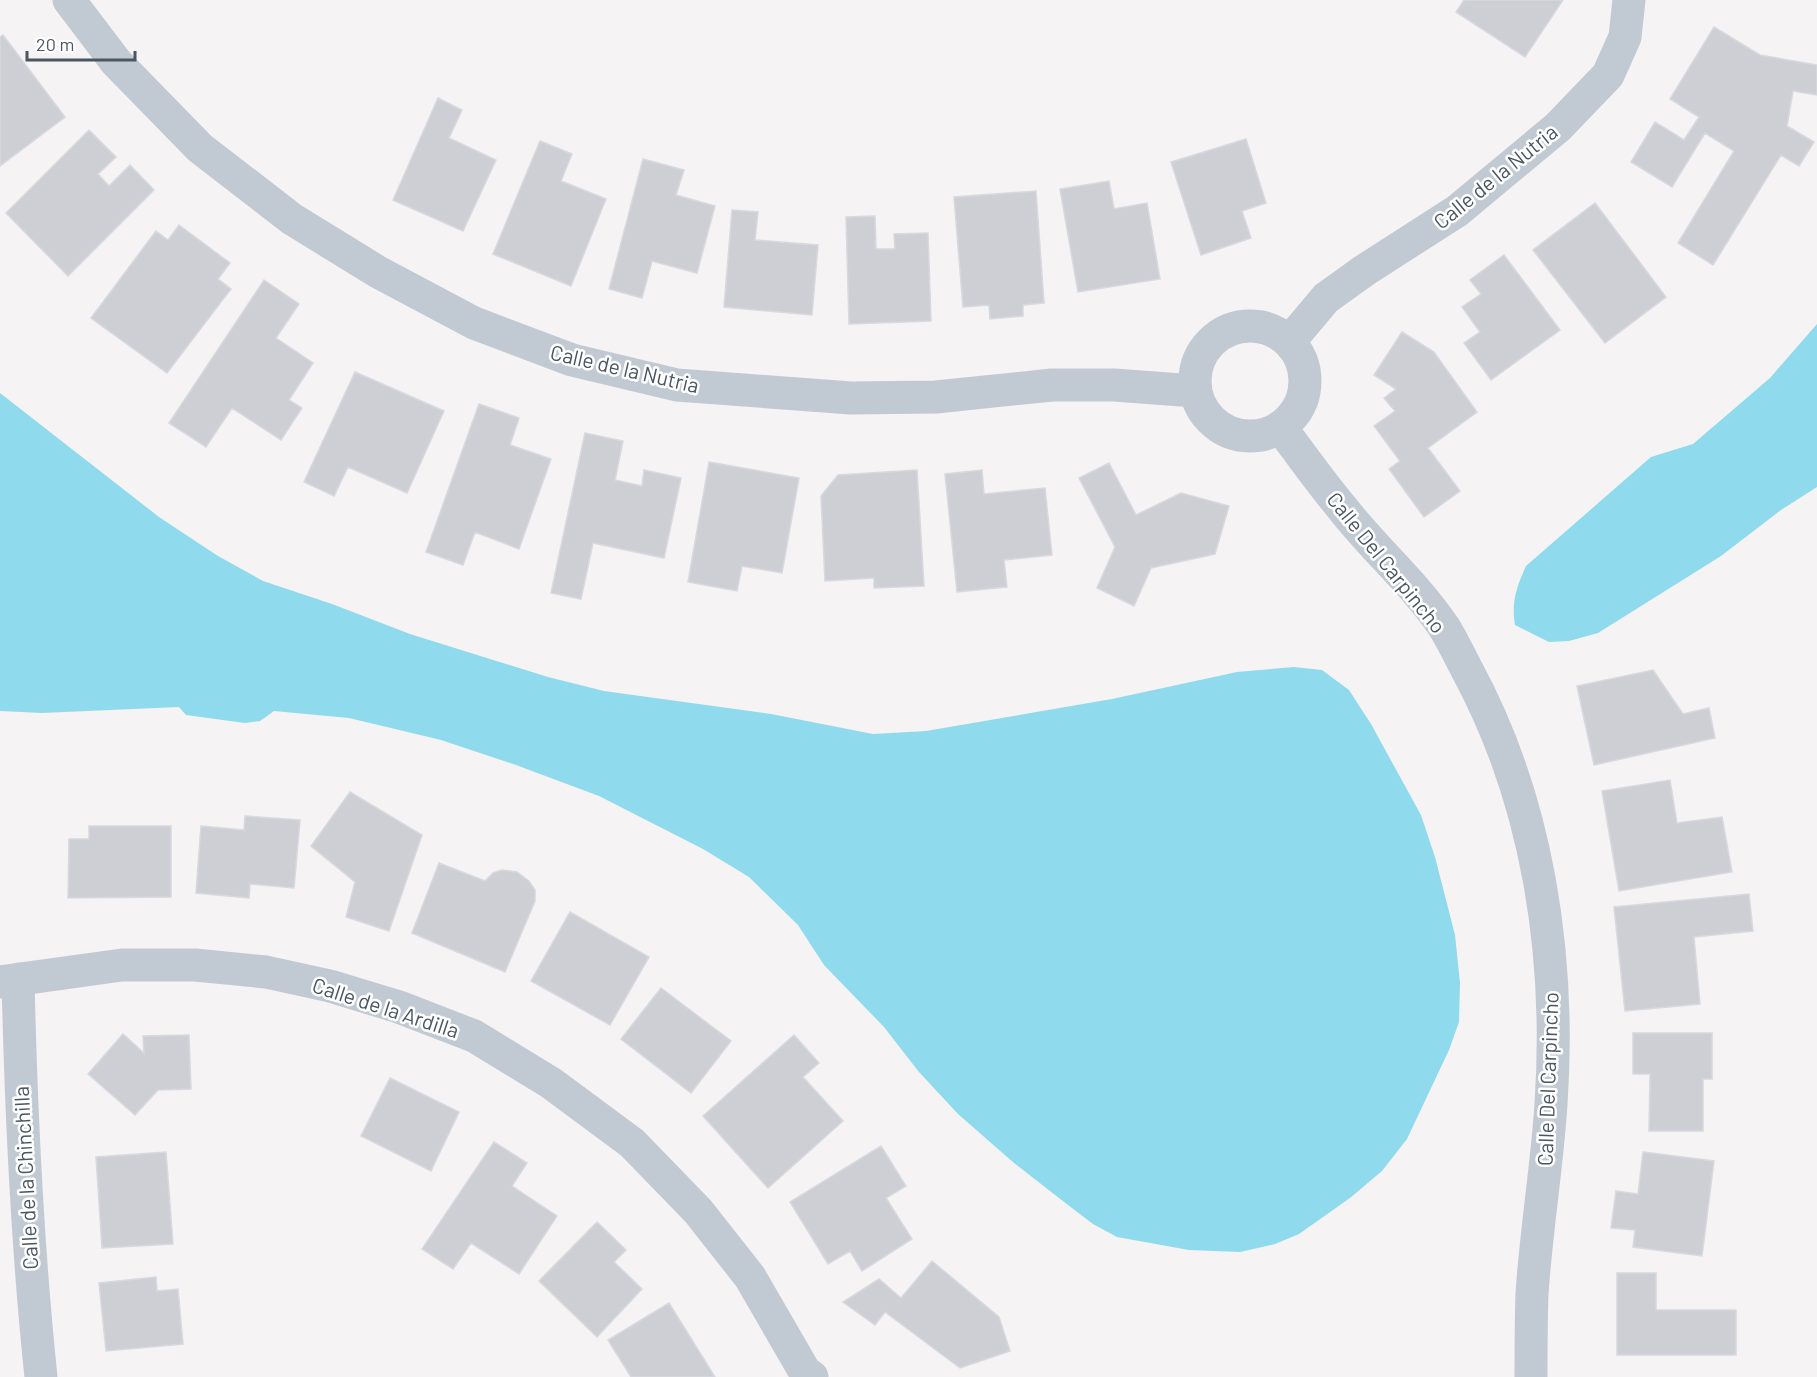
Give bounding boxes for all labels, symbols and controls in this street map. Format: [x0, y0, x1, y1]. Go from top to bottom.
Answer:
scale bar [27, 24, 135, 62]
text: 20 m [36, 33, 74, 55]
street label: Calle de la Nutria [1428, 119, 1562, 233]
street label: Calle de la Nutria [548, 339, 702, 397]
street label: Calle Del Carpincho [1322, 486, 1452, 638]
street label: Calle de la Ardilla [310, 972, 462, 1042]
street label: Calle Del Carpincho [1531, 992, 1563, 1166]
street label: Calle de la Chinchilla [8, 1086, 42, 1270]

